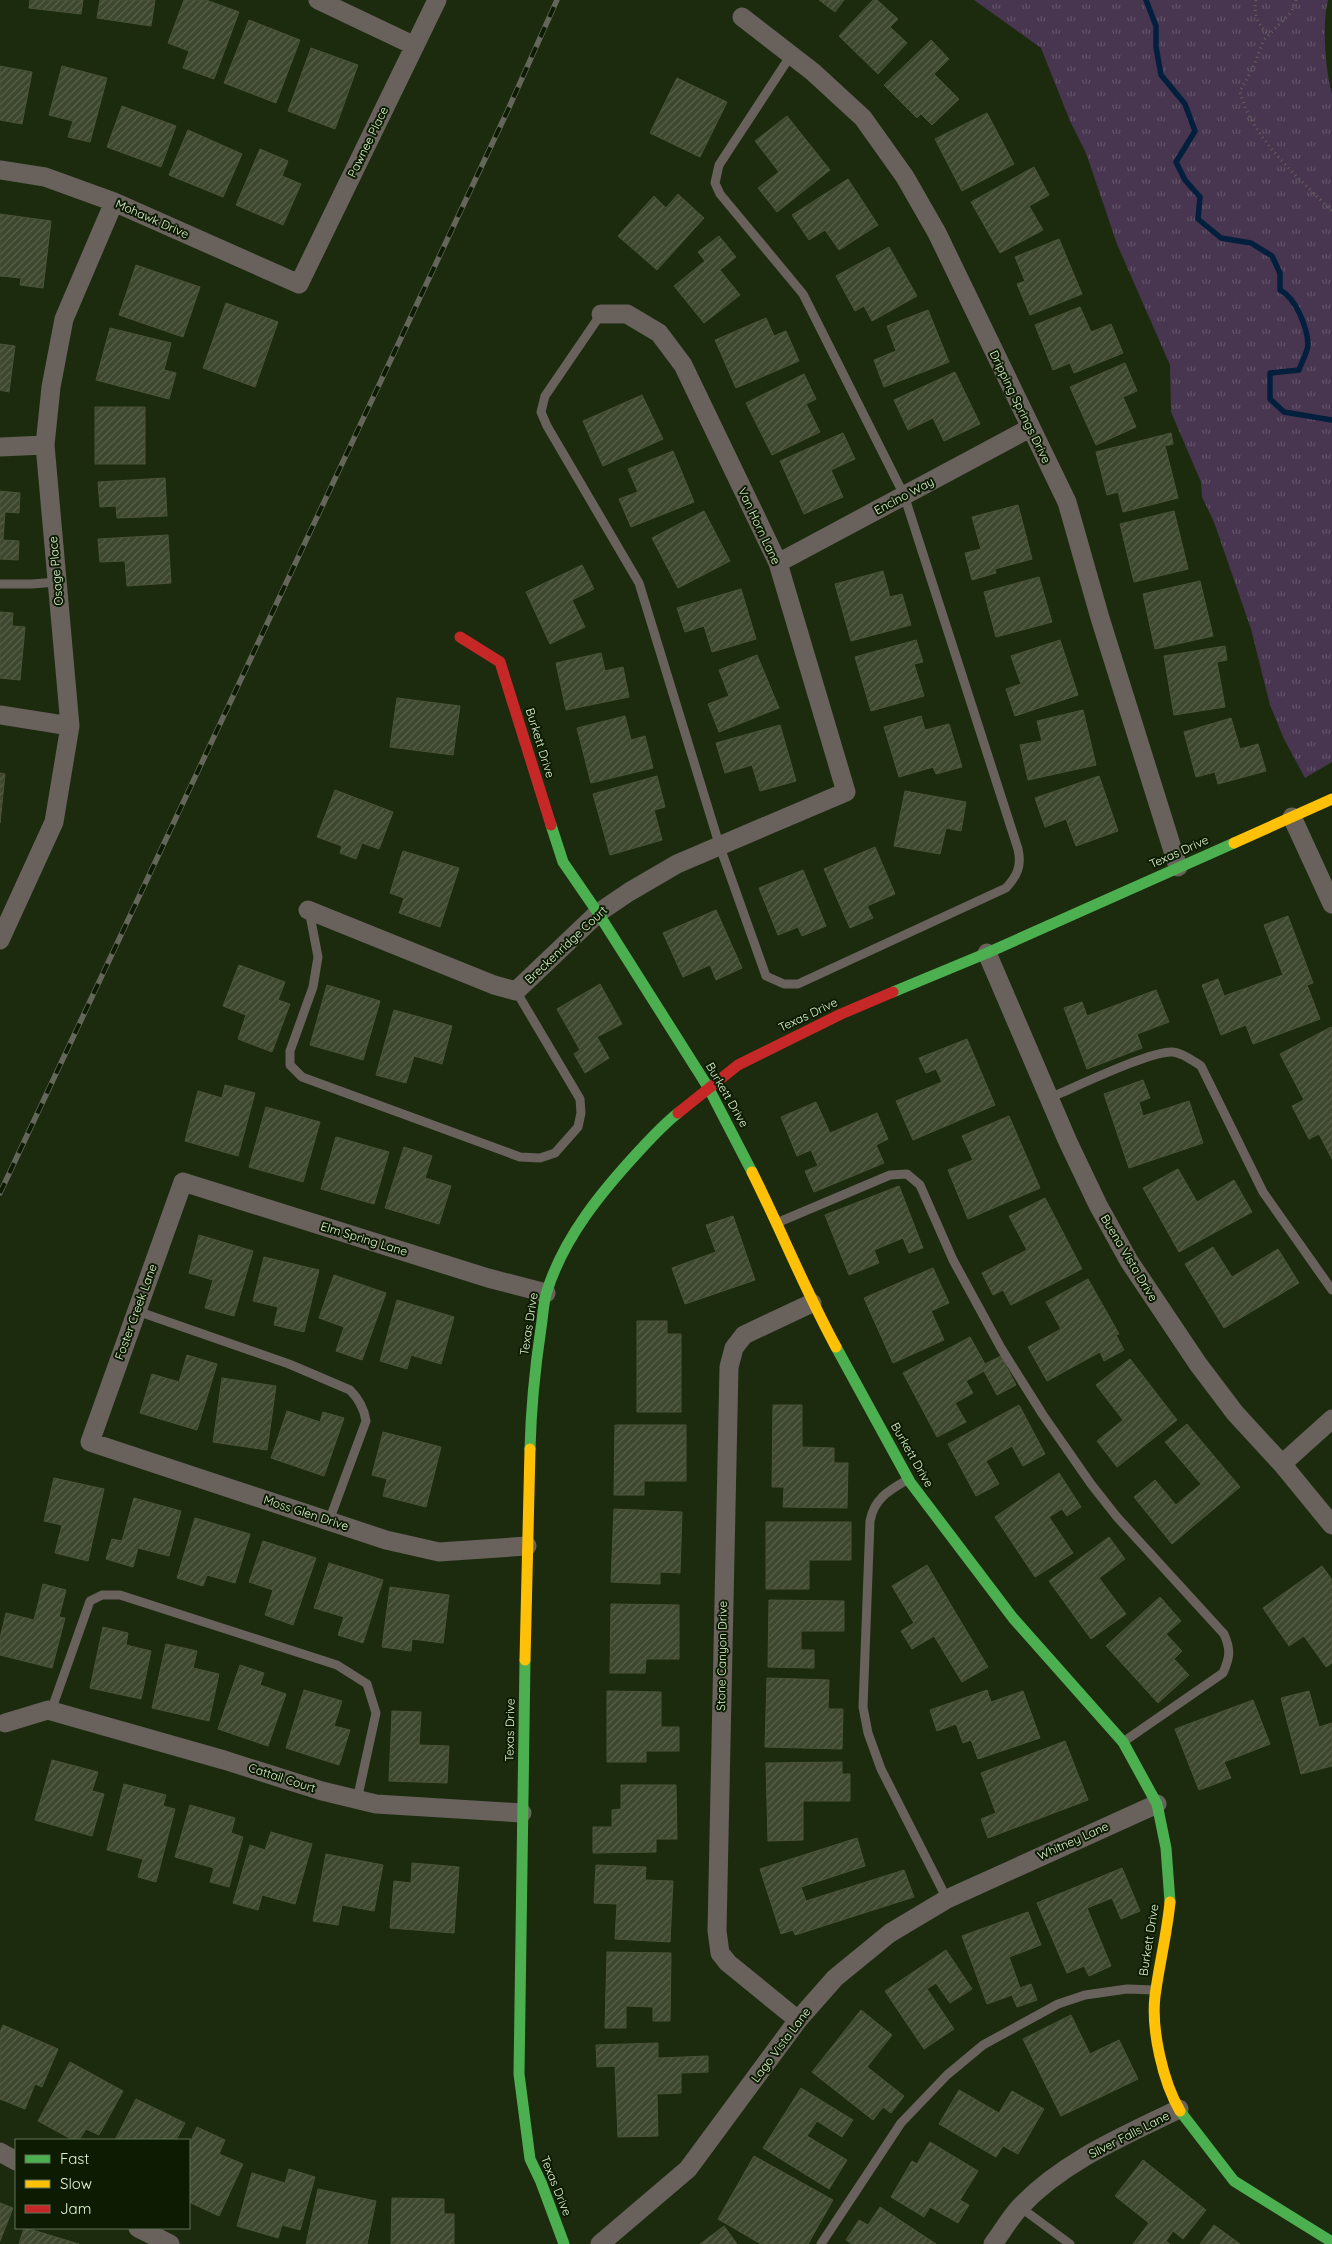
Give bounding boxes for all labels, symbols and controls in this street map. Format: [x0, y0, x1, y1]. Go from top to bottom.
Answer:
street label: Pawnee Place [344, 104, 391, 180]
street label: Mohawk Drive [113, 196, 191, 242]
street label: Dripping Springs Drive [987, 348, 1054, 466]
street label: Encino Way [871, 474, 936, 518]
street label: Van Horn Lane [735, 485, 784, 567]
street label: Osage Place [45, 535, 66, 606]
street label: Burkett Drive [523, 706, 558, 780]
street label: Texas Drive [1147, 832, 1211, 871]
street label: Breckenridge Court [521, 903, 610, 987]
street label: Texas Drive [776, 994, 840, 1035]
street label: Burkett Drive [703, 1060, 752, 1130]
street label: Buena Vista Drive [1098, 1212, 1161, 1304]
street label: Elm Spring Lane [319, 1218, 410, 1259]
street label: Foster Creek Lane [111, 1262, 160, 1362]
street label: Texas Drive [516, 1291, 541, 1356]
street label: Burkett Drive [888, 1420, 937, 1490]
street label: Moss Glen Drive [262, 1492, 351, 1533]
street label: Stone Canyon Drive [713, 1601, 730, 1711]
street label: Texas Drive [501, 1698, 518, 1762]
street label: Cattail Court [247, 1760, 318, 1795]
street label: Whitney Lane [1035, 1818, 1111, 1863]
street label: Burkett Drive [1135, 1903, 1162, 1977]
street label: Lago Vista Lane [748, 2004, 814, 2085]
street label: Silver Falls Lane [1086, 2108, 1172, 2161]
legend [15, 2139, 190, 2229]
text: Fast [60, 2149, 89, 2168]
street label: Texas Drive [538, 2154, 575, 2218]
text: Slow [60, 2174, 92, 2193]
text: Jam [60, 2199, 91, 2218]

